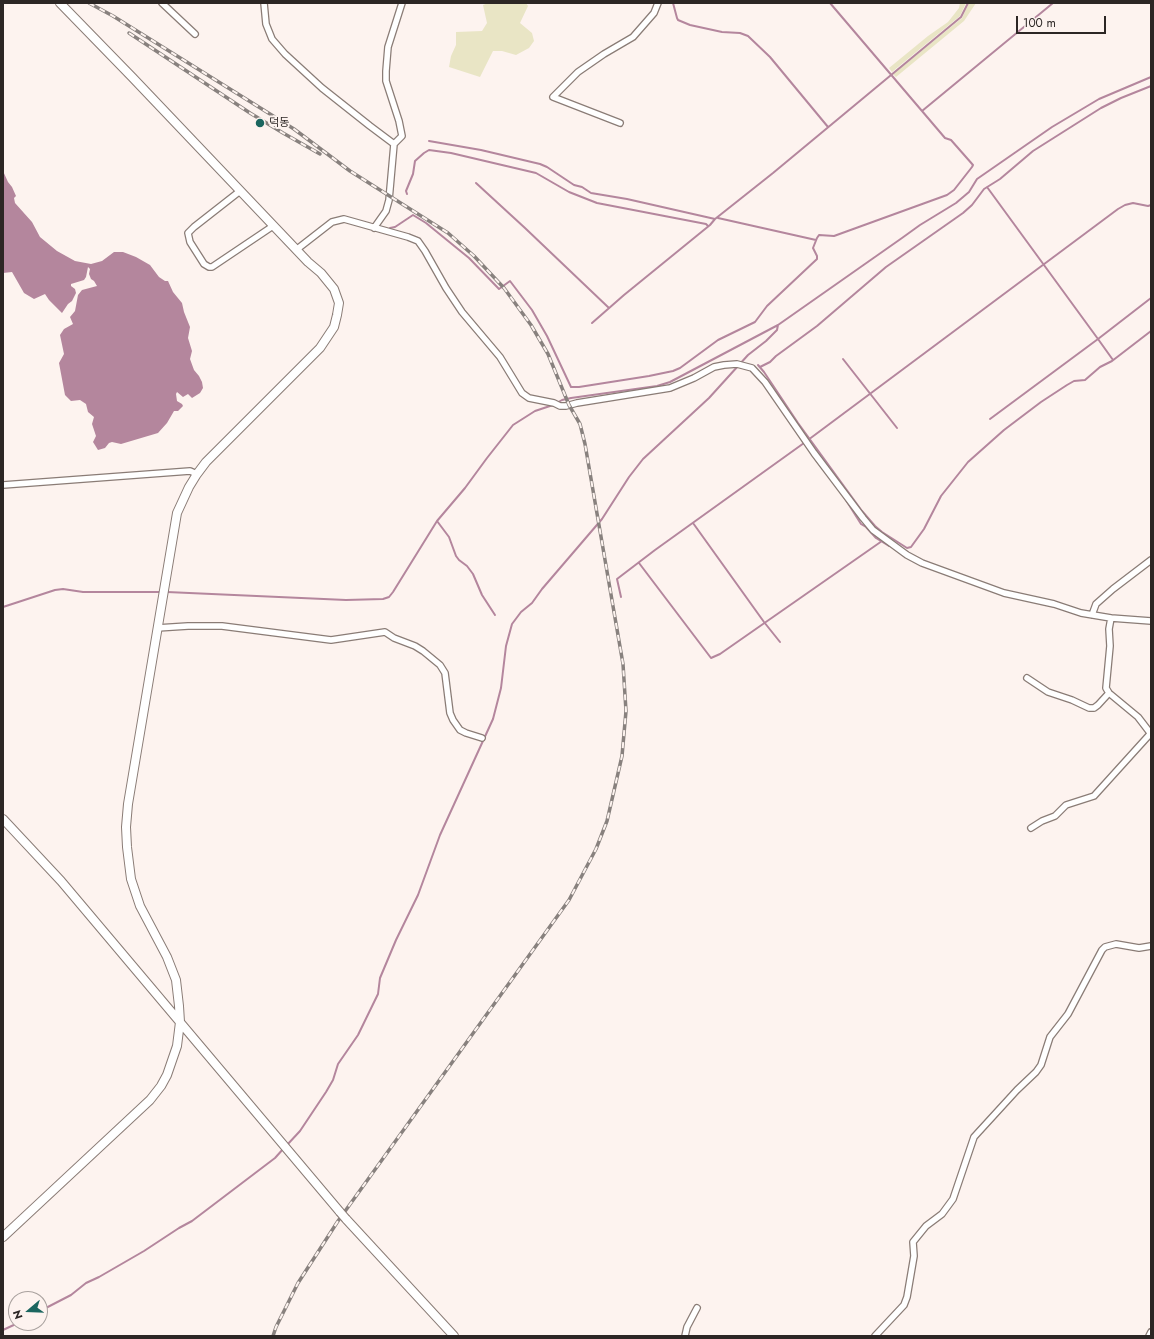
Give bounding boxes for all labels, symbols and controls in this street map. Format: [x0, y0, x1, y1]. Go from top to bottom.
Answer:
scale bar [1018, 8, 1108, 34]
text: 100 m [1023, 14, 1056, 32]
place label: 덕동 [269, 116, 289, 130]
marker: 덕동 [254, 117, 266, 129]
north arrow [8, 1291, 48, 1331]
text: N [9, 1308, 27, 1321]

